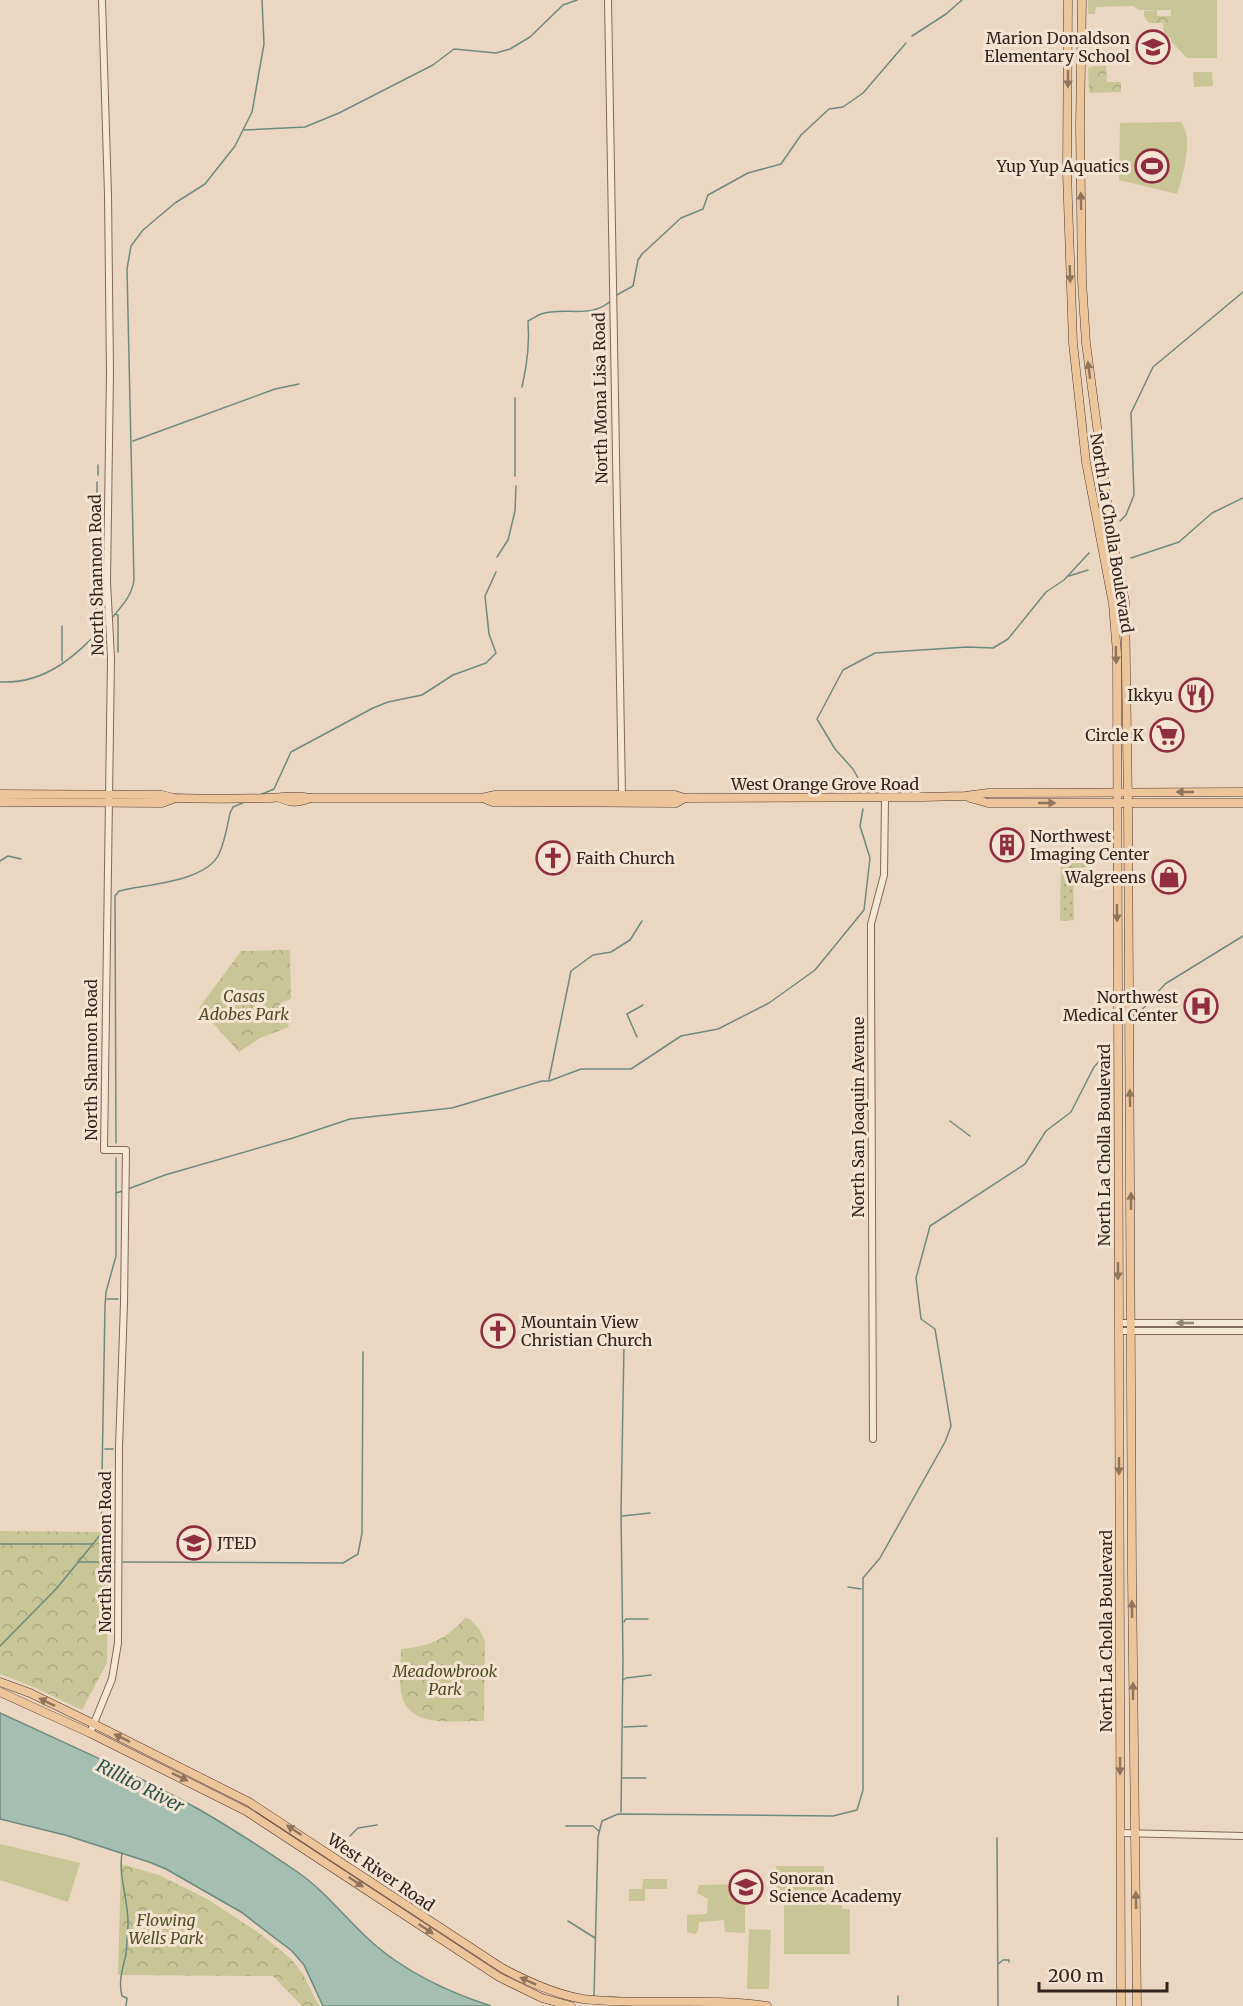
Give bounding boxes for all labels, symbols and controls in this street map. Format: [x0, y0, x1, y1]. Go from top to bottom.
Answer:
place label: Marion Donaldson Elementary School [984, 28, 1130, 66]
school or university icon: Marion Donaldson Elementary School [1135, 29, 1171, 65]
one-way arrow [1063, 70, 1073, 89]
sports icon: Yup Yup Aquatics [1134, 148, 1170, 184]
place label: Yup Yup Aquatics [996, 156, 1129, 176]
one-way arrow [1076, 191, 1086, 210]
one-way arrow [1066, 265, 1075, 284]
street label: North Mona Lisa Road [588, 312, 611, 484]
one-way arrow [1085, 360, 1094, 379]
street label: North La Cholla Boulevard [1086, 432, 1138, 635]
street label: North Shannon Road [85, 494, 107, 656]
one-way arrow [1111, 646, 1121, 665]
restaurant icon: Ikkyu [1178, 677, 1214, 713]
place label: Ikkyu [1127, 685, 1173, 705]
supermarket icon: Circle K [1149, 717, 1185, 753]
place label: Circle K [1085, 725, 1144, 745]
street label: West Orange Grove Road [730, 774, 919, 794]
one-way arrow [1175, 787, 1194, 797]
one-way arrow [1037, 798, 1056, 808]
place label: Northwest Imaging Center [1030, 826, 1149, 864]
building icon: Northwest Imaging Center [989, 827, 1025, 863]
church icon: Faith Church [535, 840, 571, 876]
place label: Faith Church [576, 848, 675, 868]
shop icon: Walgreens [1151, 859, 1187, 895]
place label: Walgreens [1064, 867, 1146, 887]
one-way arrow [1113, 903, 1122, 922]
street label: North Shannon Road [81, 979, 101, 1141]
park label: Casas Adobes Park [197, 986, 289, 1024]
place label: Northwest Medical Center [1063, 987, 1179, 1025]
hospital icon: Northwest Medical Center [1183, 988, 1219, 1024]
street label: North San Joaquin Avenue [848, 1017, 868, 1217]
street label: North La Cholla Boulevard [1094, 1044, 1114, 1246]
one-way arrow [1125, 1089, 1135, 1108]
one-way arrow [1126, 1192, 1136, 1211]
one-way arrow [1113, 1261, 1123, 1280]
place label: Mountain View Christian Church [521, 1312, 653, 1350]
church icon: Mountain View Christian Church [480, 1313, 516, 1349]
one-way arrow [1175, 1318, 1194, 1328]
one-way arrow [1114, 1456, 1124, 1475]
street label: North Shannon Road [95, 1471, 115, 1633]
school or university icon: JTED [176, 1525, 212, 1561]
street label: North La Cholla Boulevard [1096, 1530, 1116, 1732]
place label: JTED [216, 1533, 256, 1553]
one-way arrow [1127, 1600, 1137, 1619]
park label: Meadowbrook Park [392, 1661, 498, 1699]
one-way arrow [1128, 1681, 1138, 1700]
one-way arrow [39, 1697, 56, 1706]
one-way arrow [114, 1733, 131, 1742]
water label: Rillito River [93, 1754, 188, 1818]
one-way arrow [1115, 1756, 1125, 1775]
one-way arrow [172, 1772, 189, 1782]
one-way arrow [286, 1824, 302, 1836]
street label: West River Road [323, 1828, 439, 1915]
place label: Sonoran Science Academy [769, 1868, 902, 1906]
school or university icon: Sonoran Science Academy [728, 1869, 764, 1905]
one-way arrow [348, 1877, 364, 1888]
one-way arrow [1131, 1890, 1141, 1909]
park label: Flowing Wells Park [128, 1910, 204, 1948]
one-way arrow [418, 1923, 434, 1934]
scale bar [1039, 1955, 1166, 1993]
text: 200 m [1048, 1964, 1104, 1987]
one-way arrow [519, 1976, 537, 1986]

